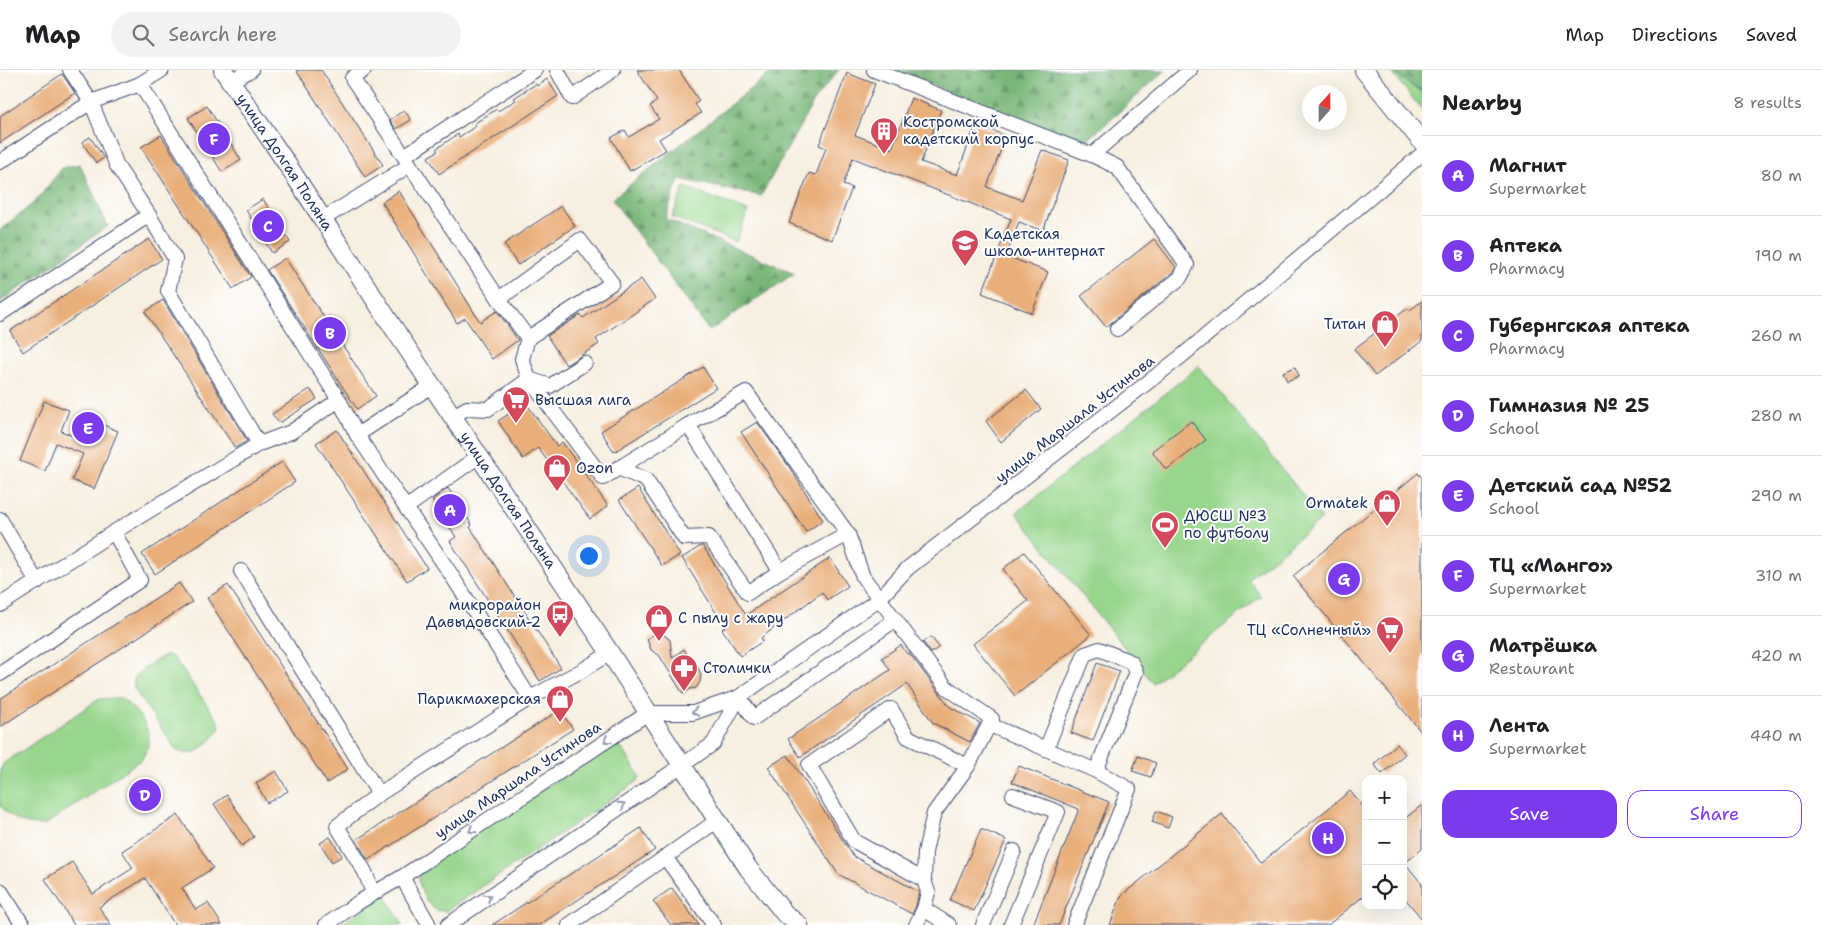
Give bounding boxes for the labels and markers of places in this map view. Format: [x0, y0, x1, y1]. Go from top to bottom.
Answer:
place label: Костромской кадетский корпус [903, 112, 1034, 149]
building icon: Костромской кадетский корпус [869, 116, 899, 155]
pin: F [198, 120, 230, 158]
pin: C [252, 207, 284, 245]
place label: Кадетская школа-интернат [984, 224, 1105, 261]
school or university icon: Кадетская школа-интернат [950, 228, 980, 267]
shop icon: Титан [1370, 309, 1400, 348]
pin: B [314, 314, 346, 352]
place label: Титан [1324, 314, 1366, 334]
supermarket icon: Высшая лига [501, 385, 531, 424]
place label: Высшая лига [535, 390, 632, 410]
pin: E [72, 409, 104, 447]
shop icon: Ozon [542, 453, 572, 492]
place label: Ozon [576, 458, 613, 478]
shop icon: Ormatek [1372, 488, 1402, 527]
pin: A [434, 491, 466, 529]
place label: Ormatek [1306, 493, 1368, 513]
place label: ДЮСШ №3 по футболу [1184, 506, 1269, 543]
sports icon: ДЮСШ №3 по футболу [1150, 510, 1180, 549]
pin: G [1328, 560, 1360, 598]
place label: микрорайон Давыдовский-2 [426, 595, 541, 632]
bus stop icon: микрорайон Давыдовский-2 [545, 599, 575, 638]
shop icon: C пылу с жару [644, 603, 674, 642]
place label: C пылу с жару [678, 608, 784, 628]
supermarket icon: ТЦ «Солнечный» [1375, 615, 1405, 654]
place label: ТЦ «Солнечный» [1247, 620, 1371, 640]
pharmacy icon: Столички [669, 653, 699, 692]
place label: Столички [703, 658, 771, 678]
shop icon: Парикмахерская [545, 684, 575, 723]
place label: Парикмахерская [417, 689, 541, 709]
pin: D [129, 776, 161, 814]
pin: H [1312, 819, 1344, 857]

